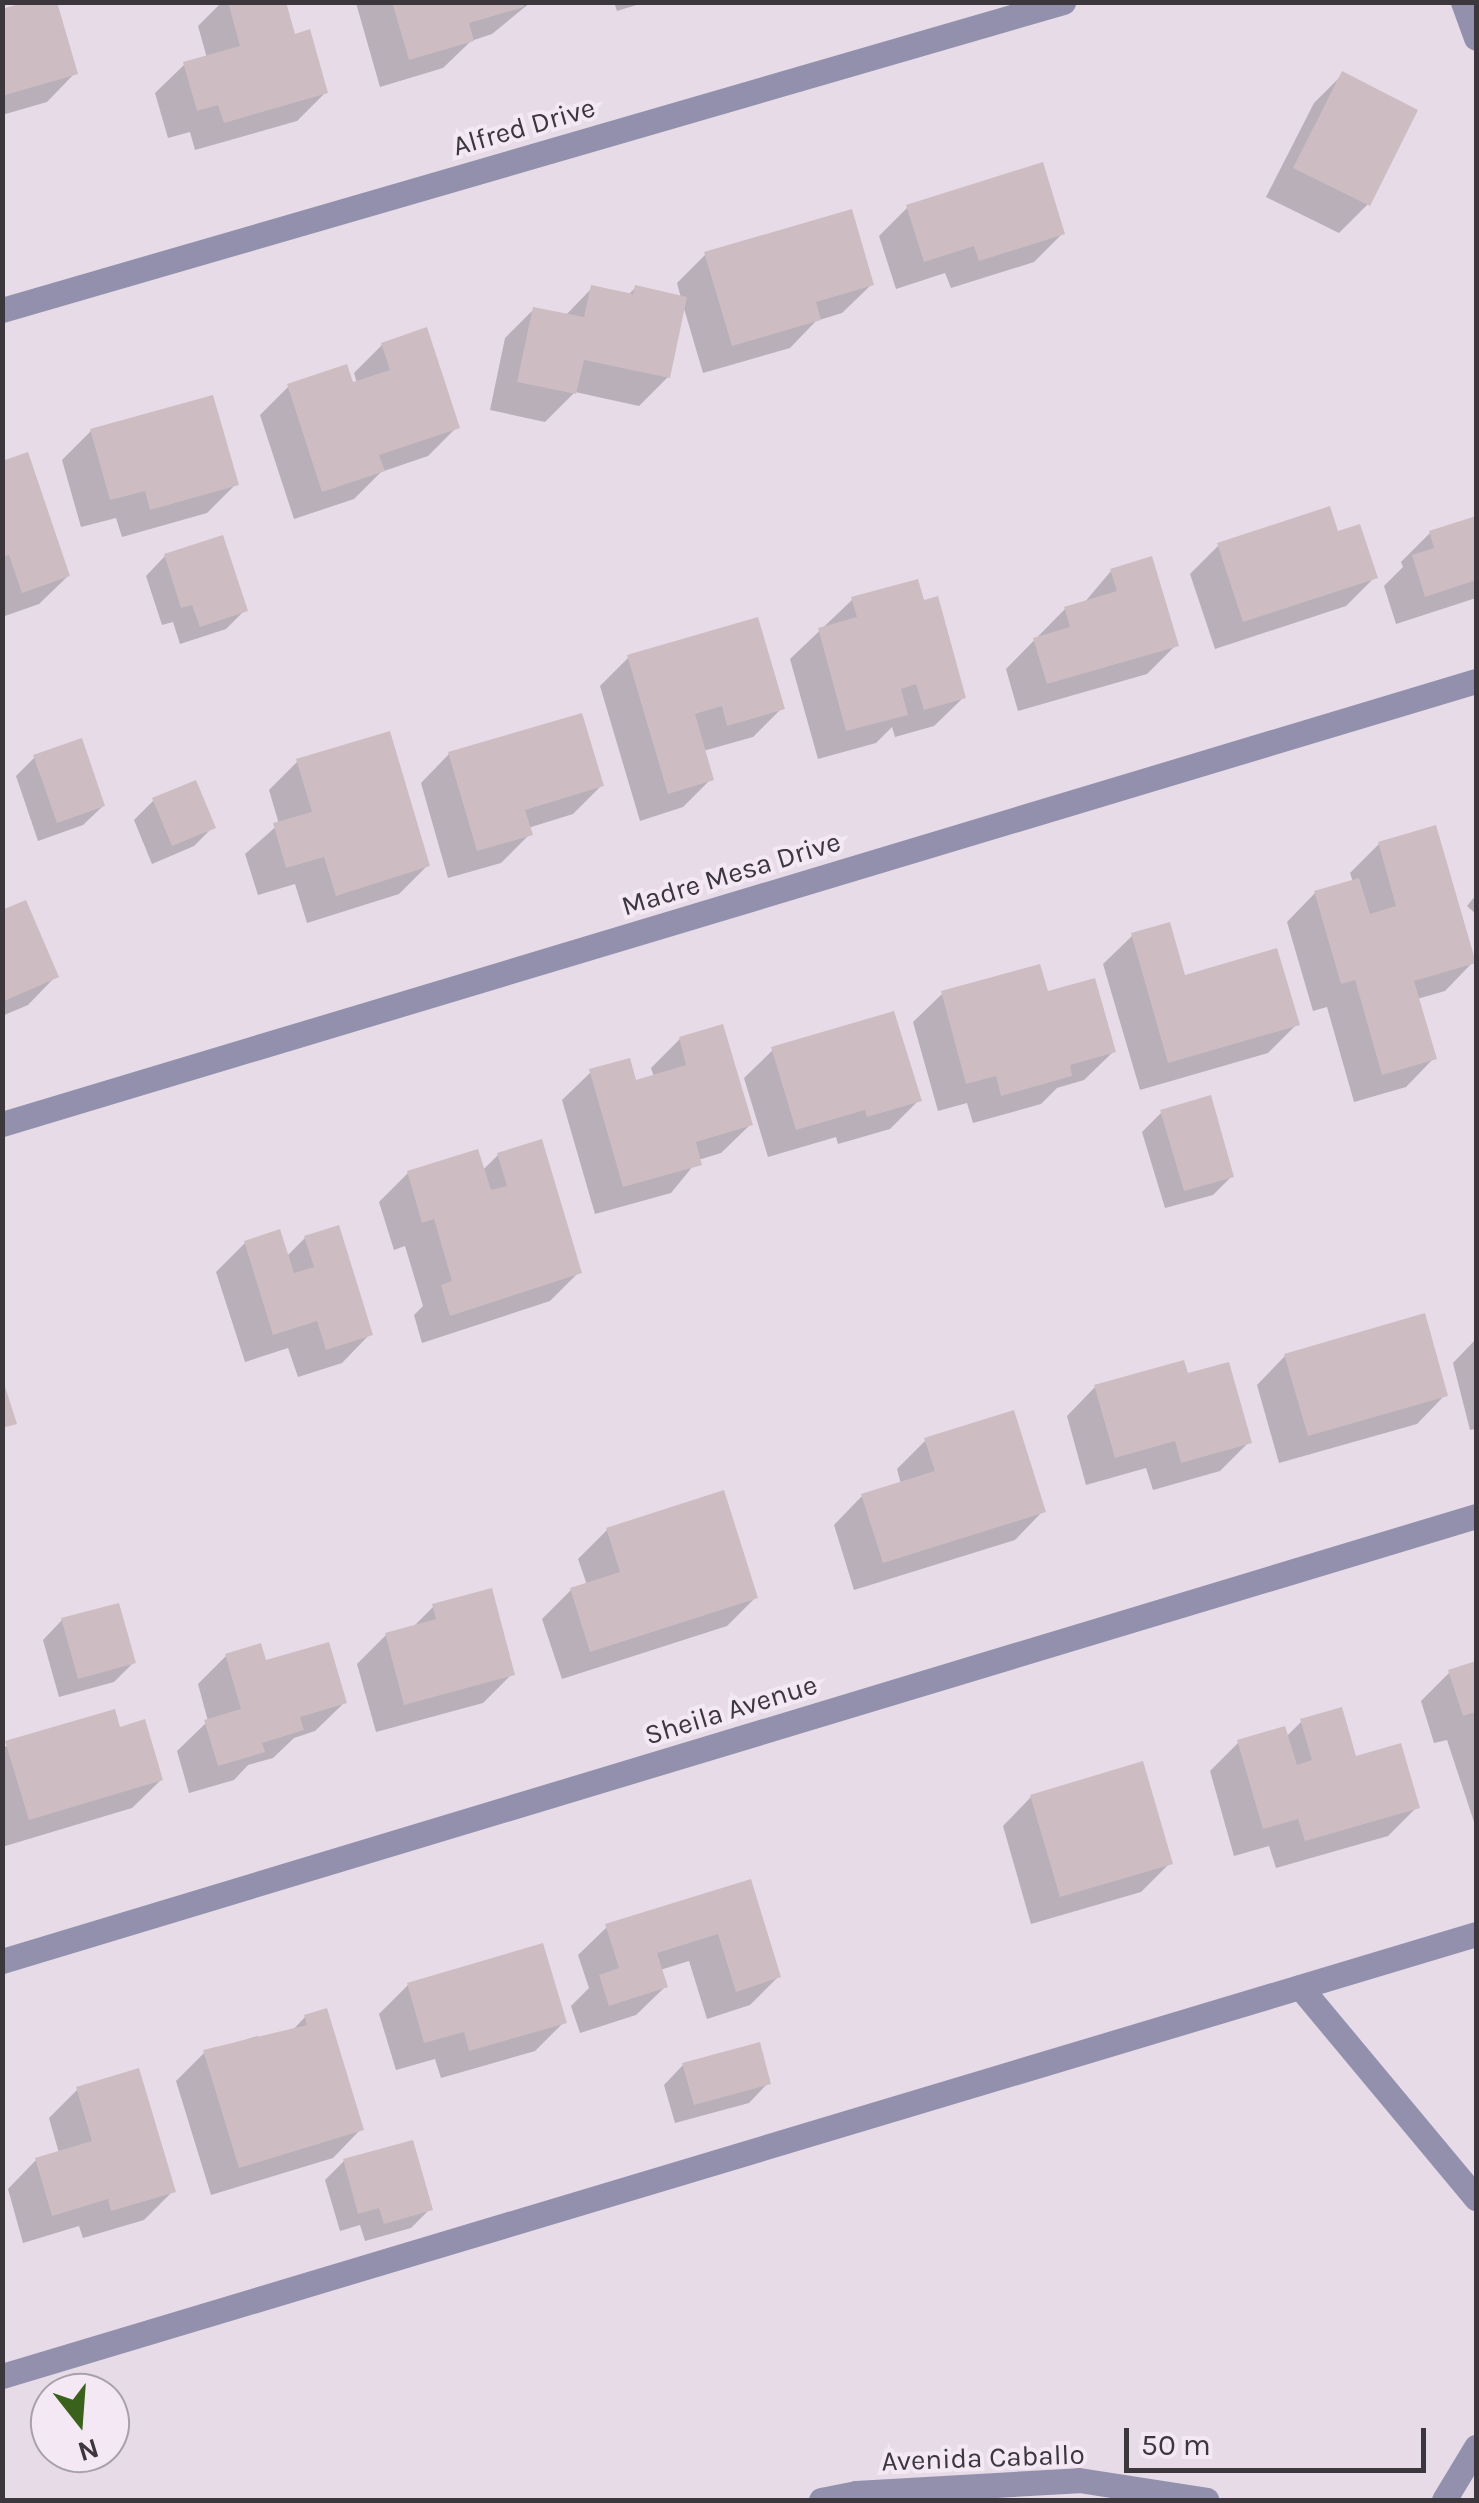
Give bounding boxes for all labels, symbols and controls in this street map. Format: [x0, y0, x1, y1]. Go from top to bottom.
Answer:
street label: Alfred Drive [449, 91, 599, 163]
street label: Madre Mesa Drive [617, 825, 845, 923]
street label: Sheila Avenue [641, 1668, 821, 1752]
north arrow [30, 2373, 130, 2473]
scale bar [1129, 2408, 1432, 2470]
text: 50 m [1141, 2427, 1211, 2463]
text: N [74, 2432, 103, 2469]
street label: Avenida Caballo [881, 2438, 1085, 2478]

